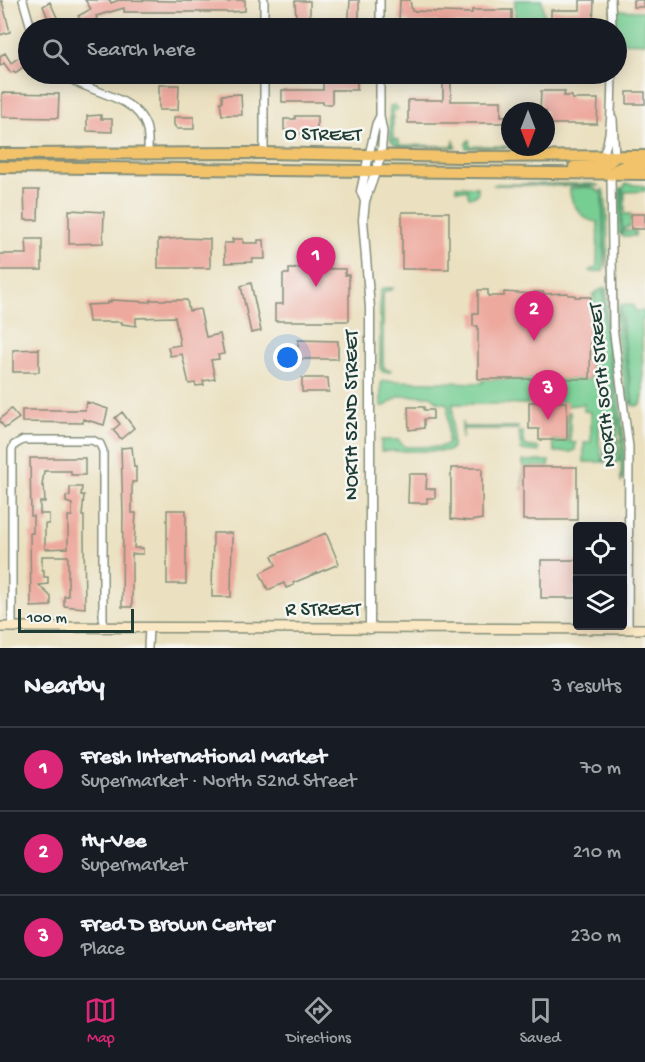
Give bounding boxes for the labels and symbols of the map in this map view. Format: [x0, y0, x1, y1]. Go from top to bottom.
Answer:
north arrow [501, 102, 555, 156]
street label: O STREET [284, 124, 363, 148]
pin: 1 [296, 238, 336, 287]
pin: 2 [514, 292, 554, 341]
street label: NORTH 50TH STREET [585, 300, 623, 468]
street label: NORTH 52ND STREET [342, 328, 365, 500]
your location [273, 343, 302, 372]
pin: 3 [528, 370, 568, 420]
street label: R STREET [285, 600, 362, 623]
scale bar [18, 606, 134, 634]

